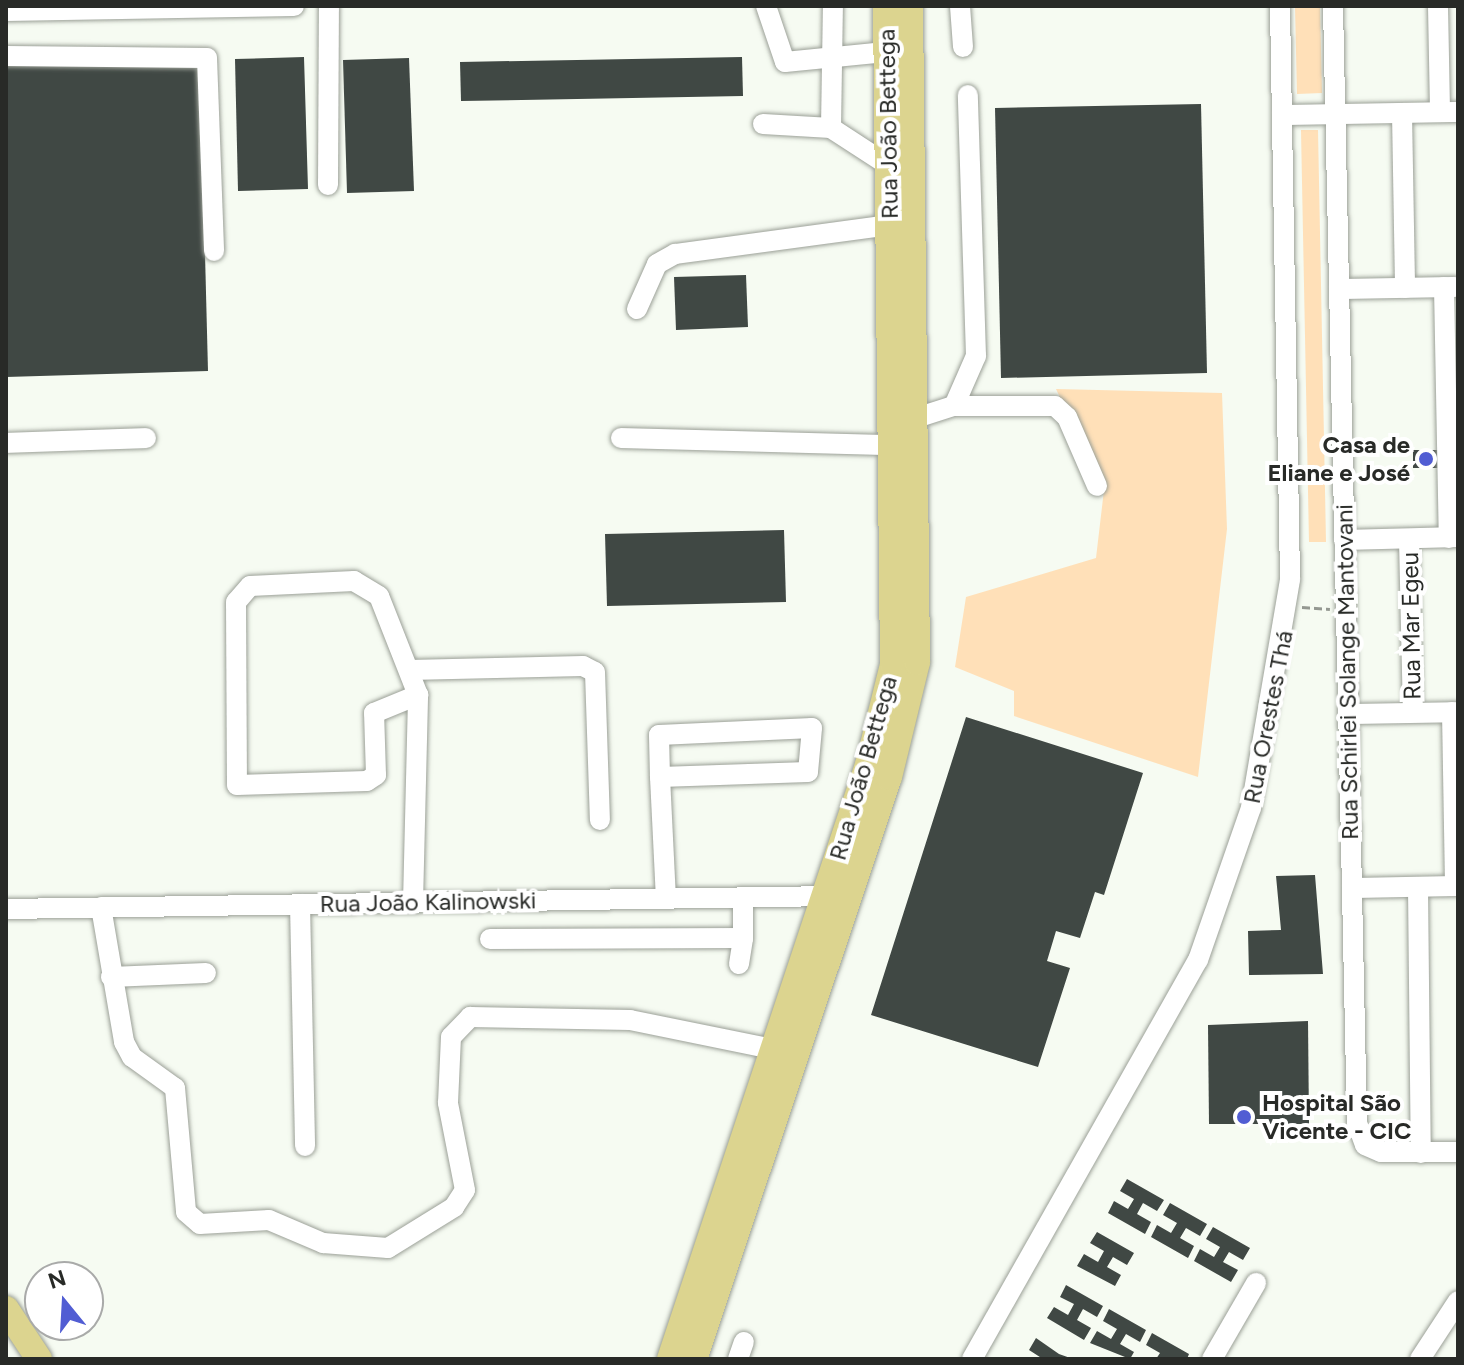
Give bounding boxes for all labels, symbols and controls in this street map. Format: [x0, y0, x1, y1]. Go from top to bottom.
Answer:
street label: Rua João Bettega [872, 29, 904, 219]
place label: Casa de Eliane e José [1267, 431, 1410, 487]
marker: Casa de Eliane e José [1417, 450, 1435, 468]
street label: Rua Schirlei Solange Mantovani [1330, 504, 1364, 840]
street label: Rua Mar Egeu [1395, 552, 1427, 700]
street label: Rua Orestes Thá [1237, 628, 1299, 806]
street label: Rua João Bettega [823, 673, 903, 863]
street label: Rua João Kalinowski [319, 886, 537, 918]
place label: Hospital São Vicente - CIC [1262, 1089, 1411, 1145]
marker: Hospital São Vicente - CIC [1233, 1106, 1255, 1128]
north arrow [24, 1261, 104, 1341]
text: N [45, 1264, 69, 1295]

